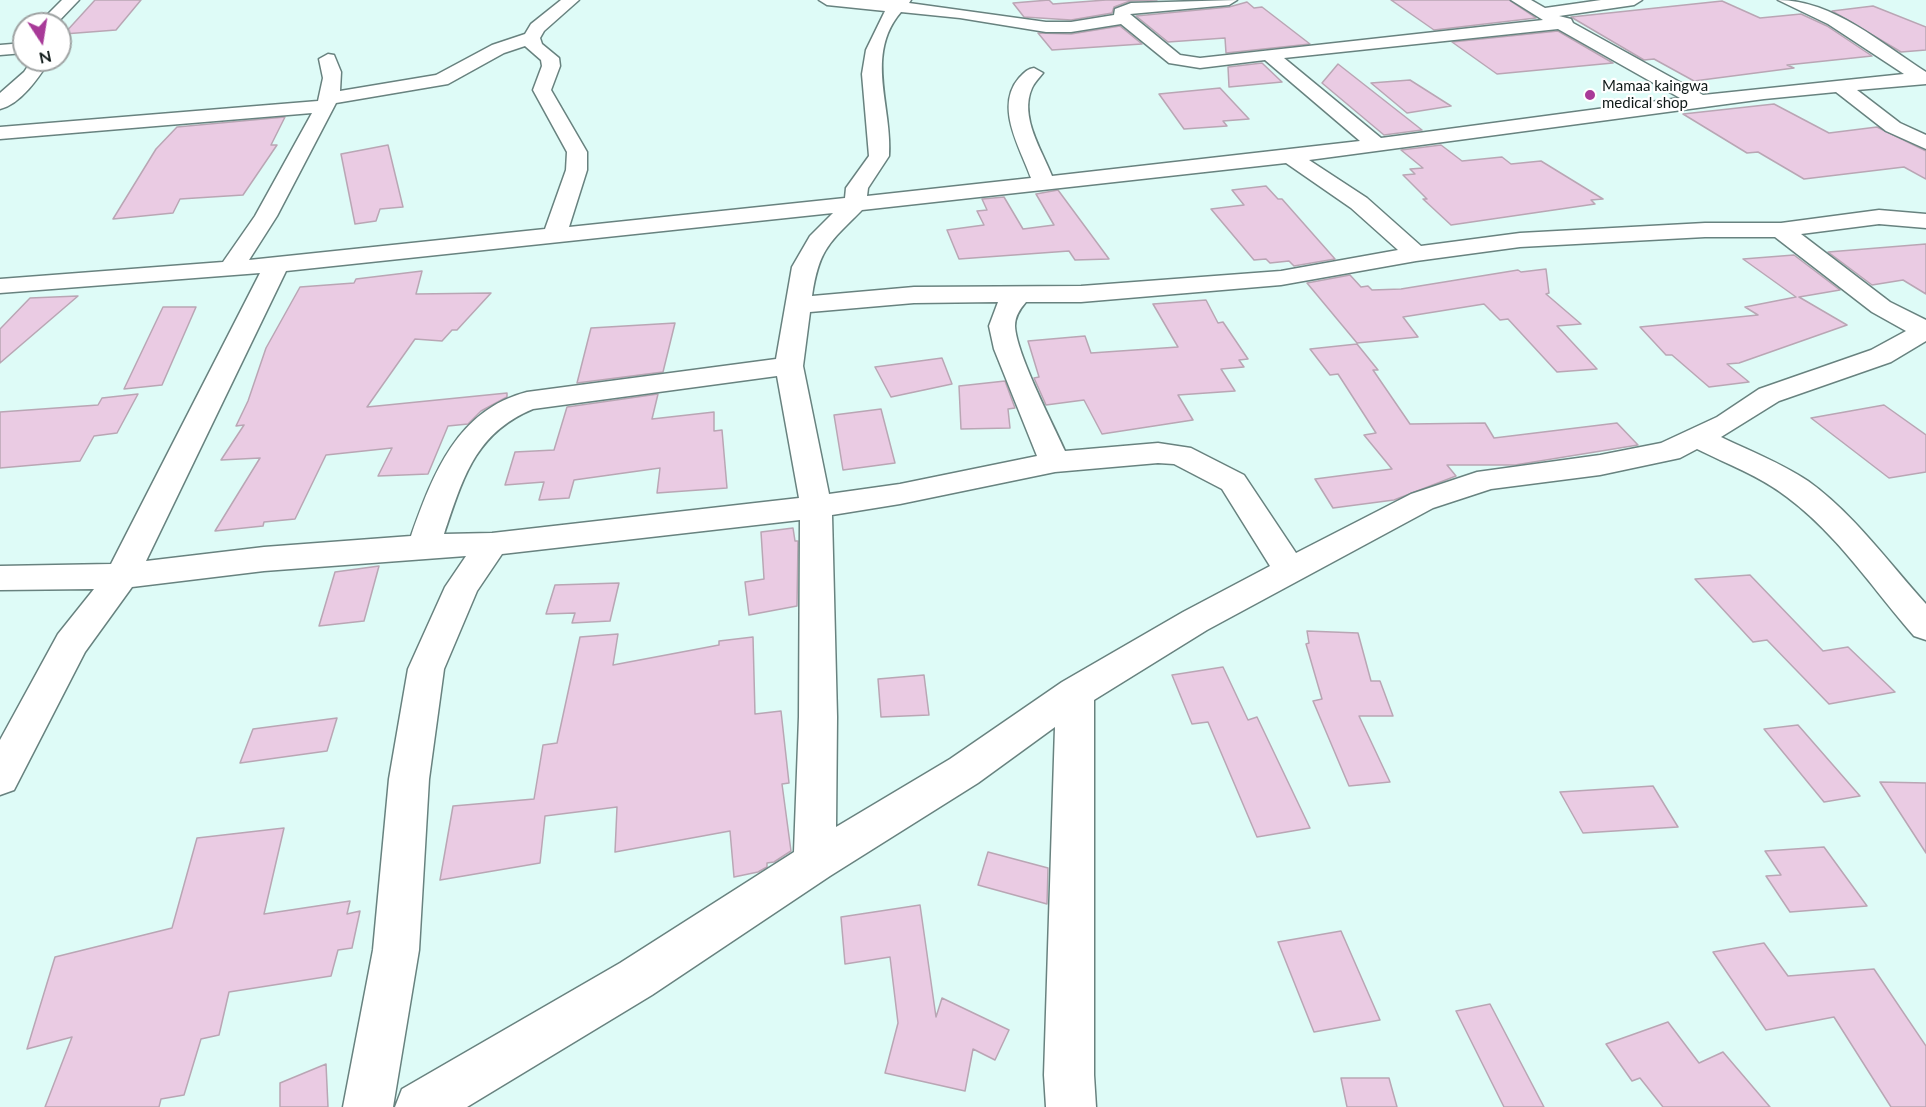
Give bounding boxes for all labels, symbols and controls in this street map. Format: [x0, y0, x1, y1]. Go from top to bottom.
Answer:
north arrow [12, 12, 72, 72]
text: N [37, 48, 53, 69]
place label: Mamaa kaingwa medical shop [1602, 77, 1708, 112]
marker: Mamaa kaingwa medical shop [1583, 88, 1597, 102]

